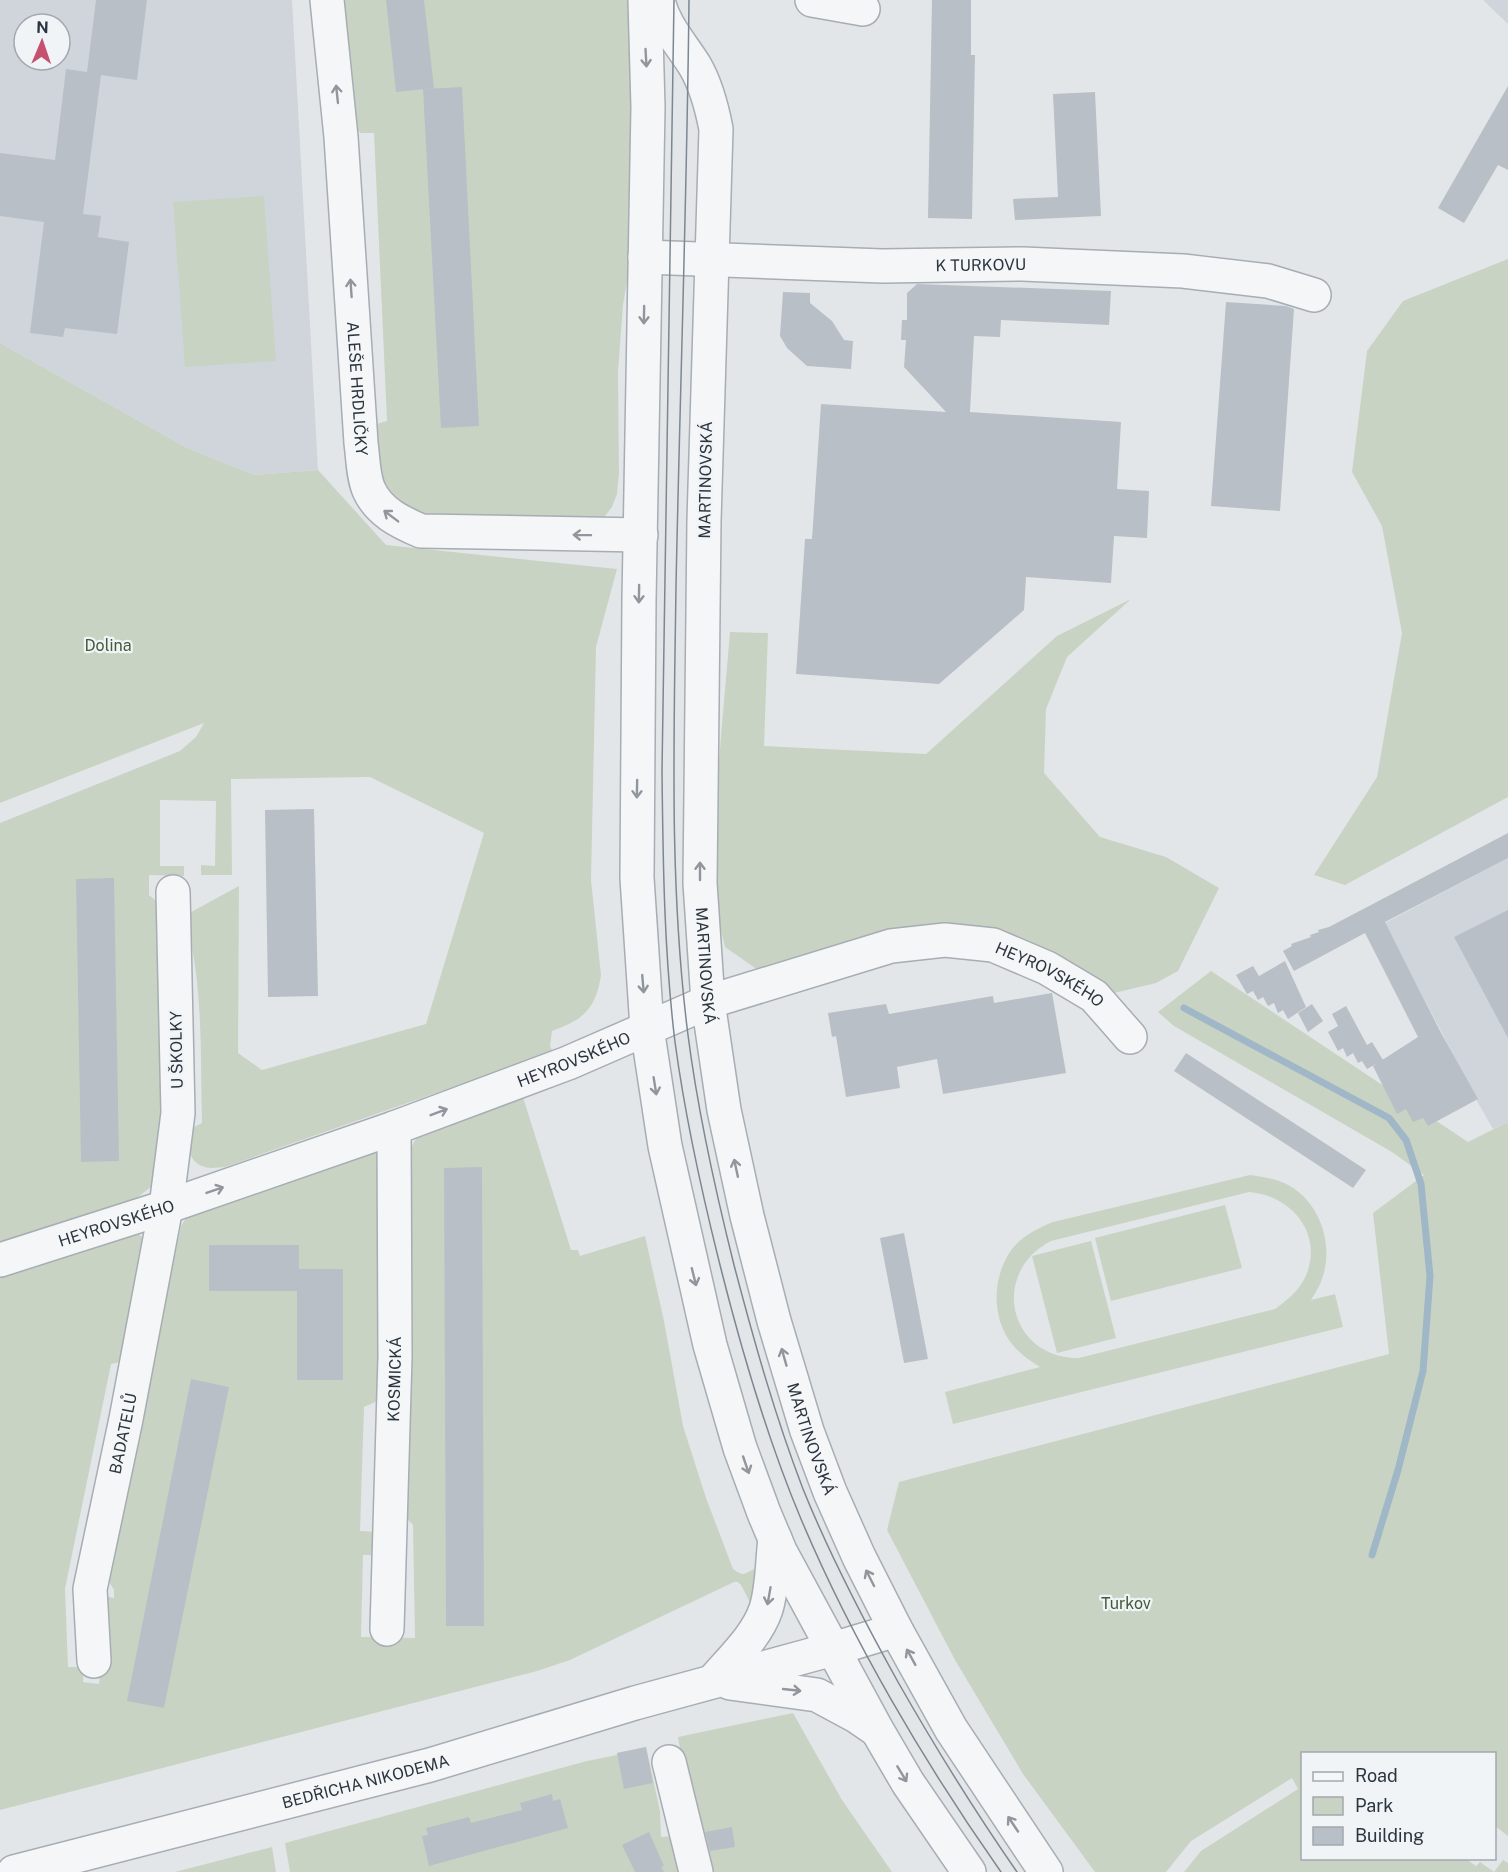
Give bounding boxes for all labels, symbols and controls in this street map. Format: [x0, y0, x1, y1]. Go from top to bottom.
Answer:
north arrow [12, 12, 72, 72]
text: N [36, 18, 49, 37]
one-way arrow [640, 48, 651, 68]
one-way arrow [331, 84, 342, 104]
street label: K TURKOVU [935, 255, 1026, 275]
one-way arrow [345, 279, 356, 299]
one-way arrow [638, 305, 650, 325]
street label: ALEŠE HRDLIČKY [343, 321, 371, 457]
street label: MARTINOVSKÁ [694, 421, 716, 539]
one-way arrow [383, 509, 399, 522]
one-way arrow [573, 529, 593, 541]
one-way arrow [633, 583, 645, 603]
park label: Dolina [84, 636, 132, 655]
one-way arrow [631, 778, 643, 798]
one-way arrow [694, 861, 706, 881]
street label: MARTINOVSKÁ [692, 906, 721, 1026]
street label: HEYROVSKÉHO [993, 938, 1108, 1011]
one-way arrow [638, 973, 649, 993]
street label: U ŠKOLKY [165, 1010, 187, 1089]
street label: HEYROVSKÉHO [515, 1028, 633, 1091]
one-way arrow [650, 1076, 661, 1096]
one-way arrow [429, 1105, 448, 1116]
one-way arrow [729, 1159, 741, 1178]
one-way arrow [205, 1183, 224, 1194]
street label: HEYROVSKÉHO [56, 1196, 177, 1251]
one-way arrow [688, 1268, 700, 1287]
street label: KOSMICKÁ [384, 1336, 405, 1422]
one-way arrow [778, 1348, 789, 1367]
street label: MARTINOVSKÁ [783, 1381, 840, 1498]
street label: BADATELŮ [106, 1391, 141, 1476]
one-way arrow [742, 1455, 753, 1474]
one-way arrow [863, 1569, 875, 1587]
one-way arrow [763, 1585, 774, 1605]
park label: Turkov [1101, 1594, 1151, 1613]
one-way arrow [905, 1649, 917, 1666]
one-way arrow [782, 1685, 802, 1696]
street label: BEDŘICHA NIKODEMA [280, 1751, 451, 1813]
legend [1301, 1752, 1496, 1860]
one-way arrow [897, 1765, 909, 1782]
text: Road [1355, 1765, 1398, 1786]
text: Park [1355, 1795, 1393, 1816]
one-way arrow [1007, 1816, 1019, 1832]
text: Building [1355, 1825, 1424, 1846]

